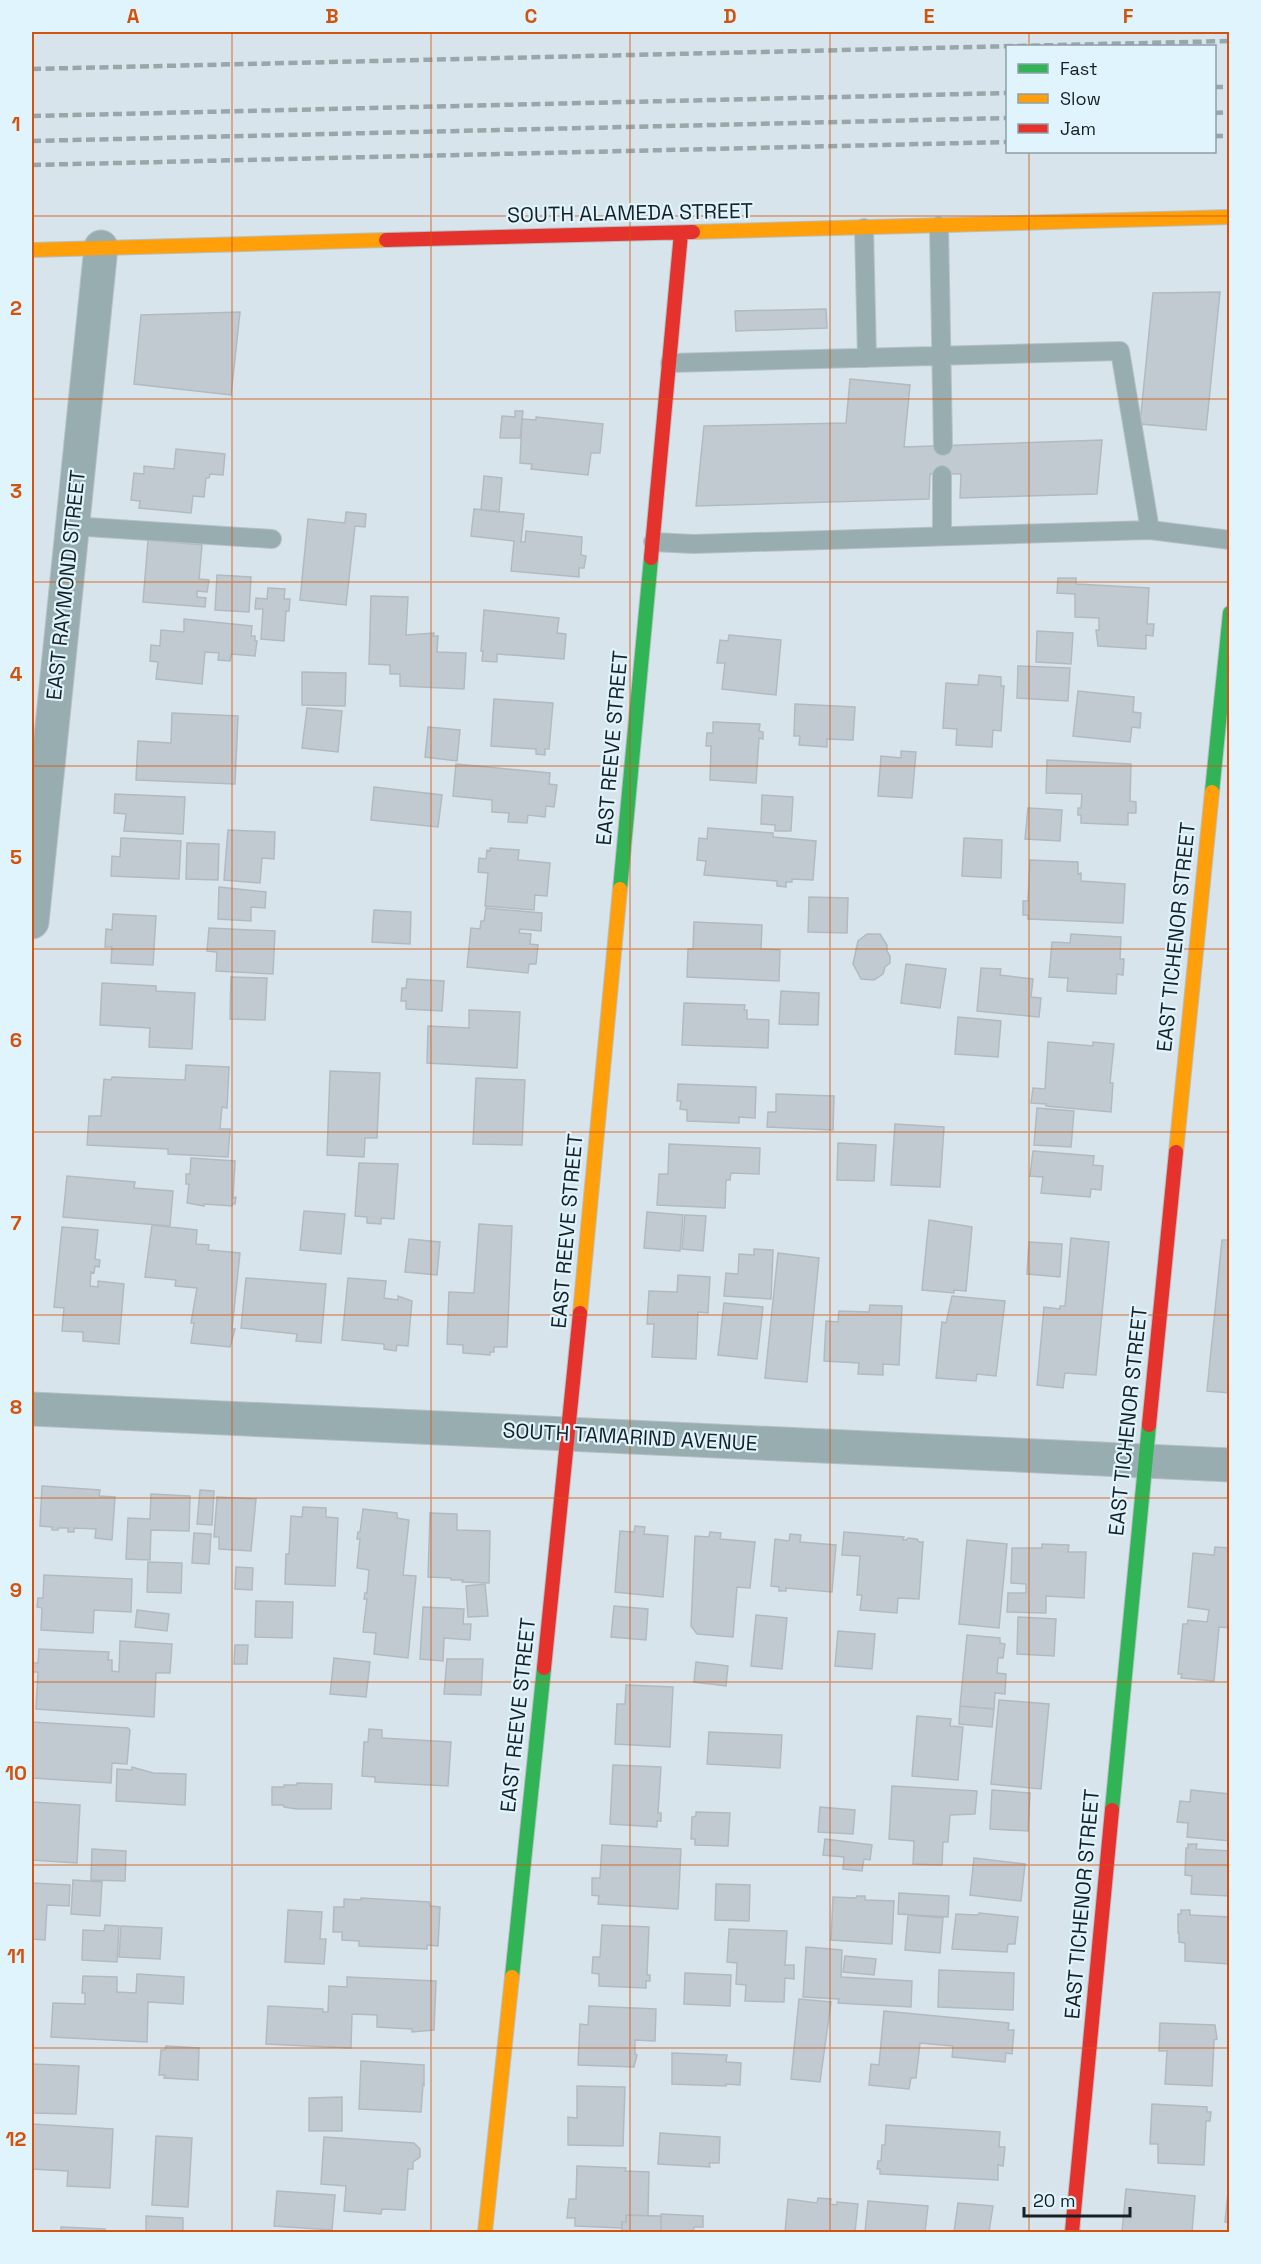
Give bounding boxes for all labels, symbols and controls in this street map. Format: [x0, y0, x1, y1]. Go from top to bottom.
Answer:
text: A [127, 3, 140, 29]
text: B [325, 3, 339, 29]
text: C [525, 3, 538, 29]
text: D [723, 3, 737, 29]
text: E [923, 3, 935, 29]
text: F [1123, 3, 1134, 29]
legend [1006, 45, 1216, 153]
text: Fast [1060, 57, 1097, 80]
text: Slow [1060, 87, 1101, 110]
text: 1 [11, 111, 21, 137]
text: Jam [1060, 117, 1096, 140]
street label: SOUTH ALAMEDA STREET [507, 197, 753, 228]
text: 2 [10, 295, 22, 321]
street label: EAST RAYMOND STREET [40, 468, 91, 701]
text: 3 [10, 478, 22, 504]
street label: EAST REEVE STREET [590, 649, 633, 846]
text: 4 [10, 661, 23, 687]
street label: EAST TICHENOR STREET [1150, 821, 1201, 1053]
text: 5 [10, 844, 22, 870]
text: 6 [10, 1027, 22, 1053]
street label: EAST REEVE STREET [545, 1132, 588, 1329]
text: 7 [10, 1210, 22, 1236]
street label: EAST TICHENOR STREET [1102, 1305, 1153, 1537]
text: 8 [10, 1394, 22, 1420]
street label: SOUTH TAMARIND AVENUE [502, 1416, 758, 1457]
text: 9 [10, 1577, 22, 1603]
street label: EAST REEVE STREET [494, 1616, 541, 1814]
text: 10 [5, 1760, 27, 1786]
street label: EAST TICHENOR STREET [1058, 1788, 1105, 2020]
text: 11 [7, 1943, 25, 1969]
text: 12 [6, 2126, 27, 2152]
scale bar [1024, 2180, 1130, 2218]
text: 20 m [1033, 2189, 1076, 2212]

